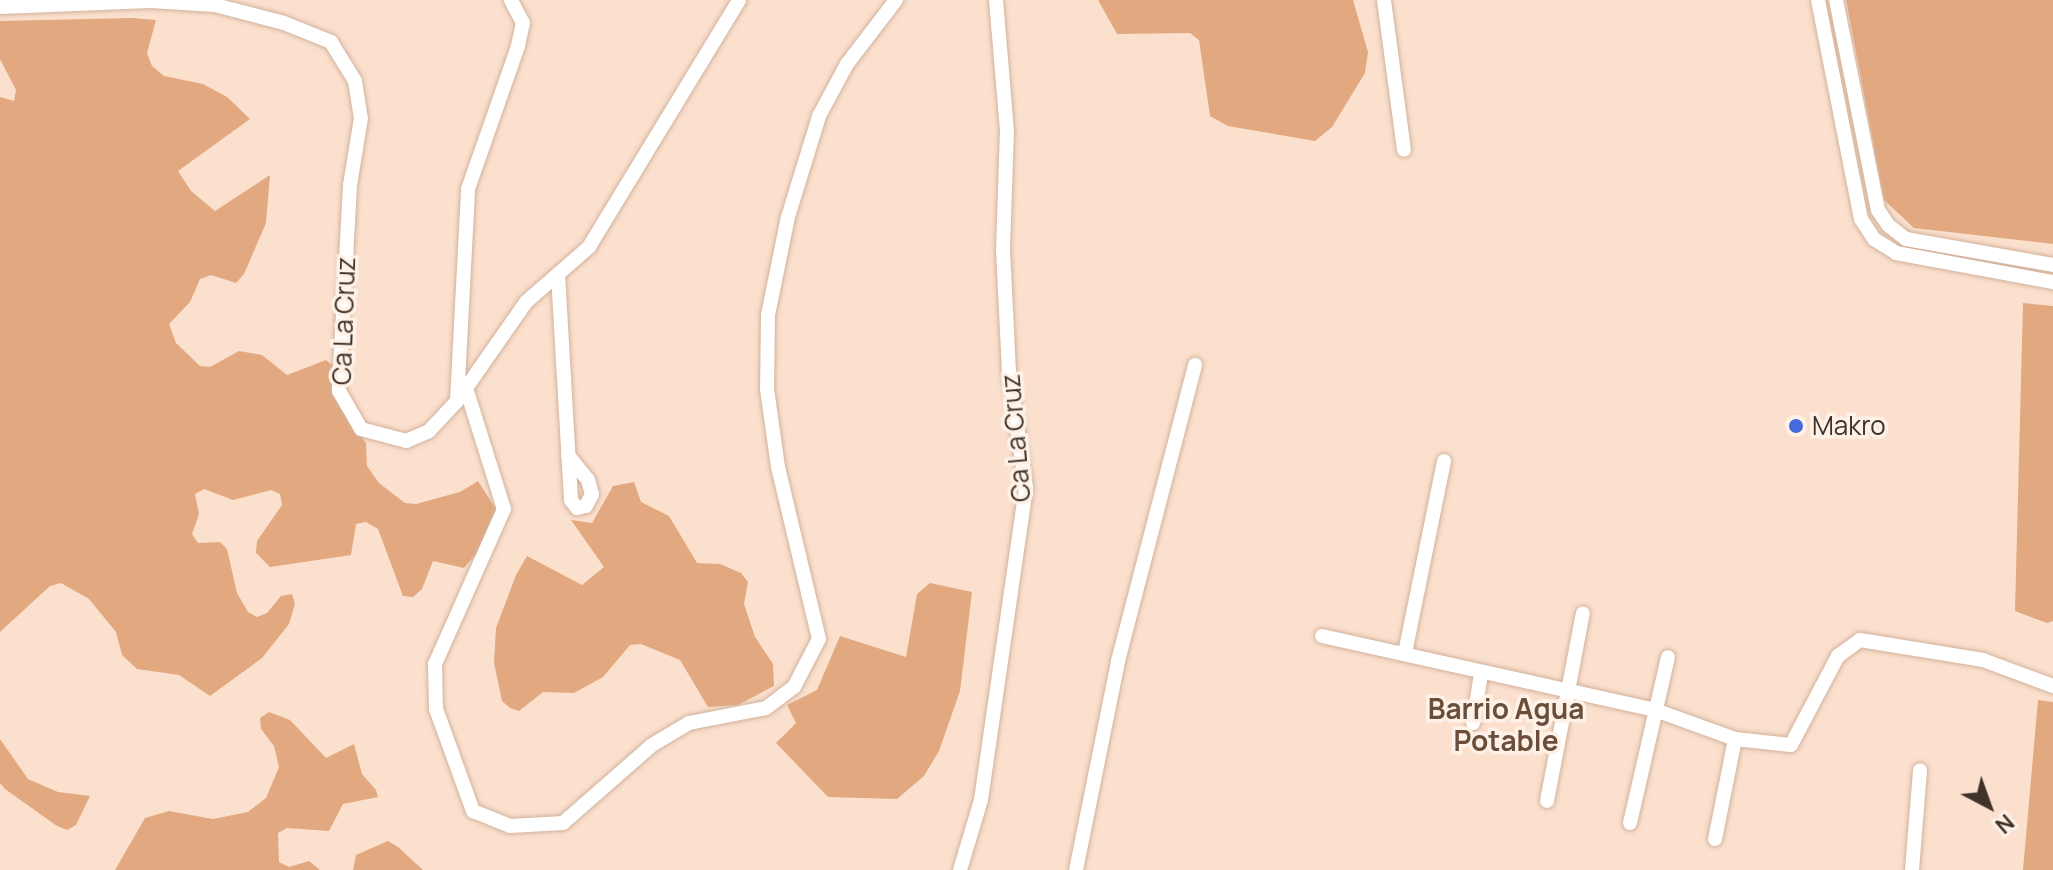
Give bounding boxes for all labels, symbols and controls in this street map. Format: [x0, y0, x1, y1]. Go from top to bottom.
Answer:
street label: Ca La Cruz [326, 256, 362, 386]
street label: Ca La Cruz [995, 373, 1037, 503]
place label: Makro [1812, 410, 1886, 442]
marker: Makro [1787, 417, 1805, 435]
district label: Barrio Agua Potable [1428, 691, 1584, 757]
north arrow [1949, 766, 2029, 846]
text: N [1989, 808, 2021, 841]

